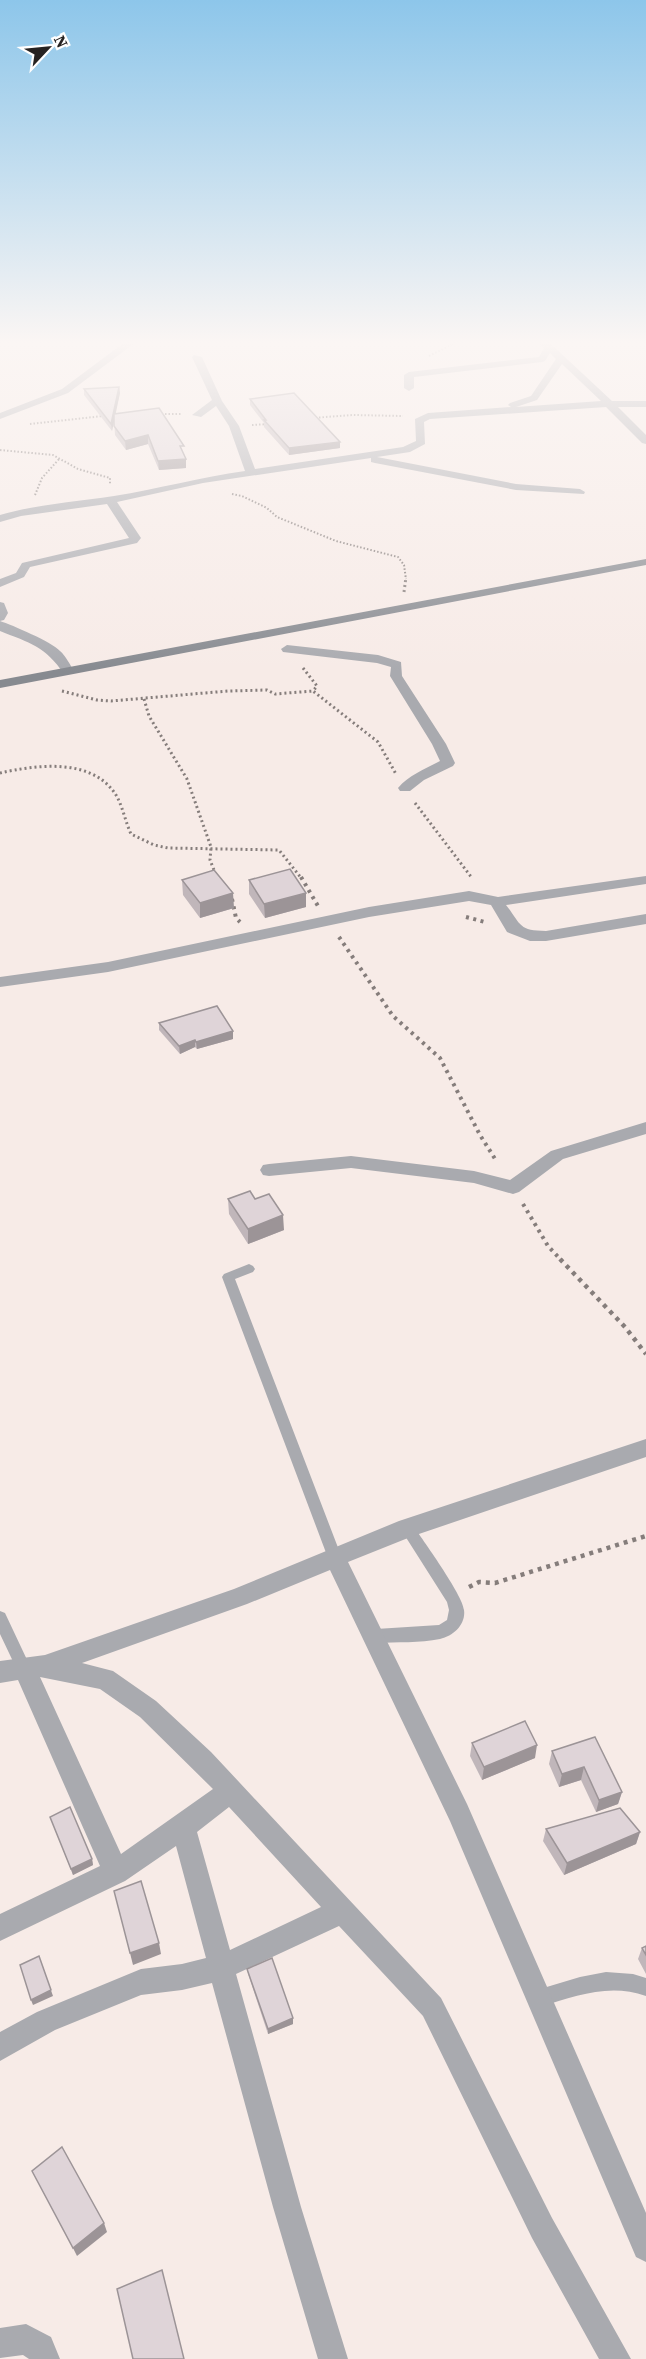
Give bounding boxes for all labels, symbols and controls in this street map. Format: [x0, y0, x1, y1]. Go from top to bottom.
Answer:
north arrow [18, 18, 78, 78]
text: N [49, 31, 74, 52]

